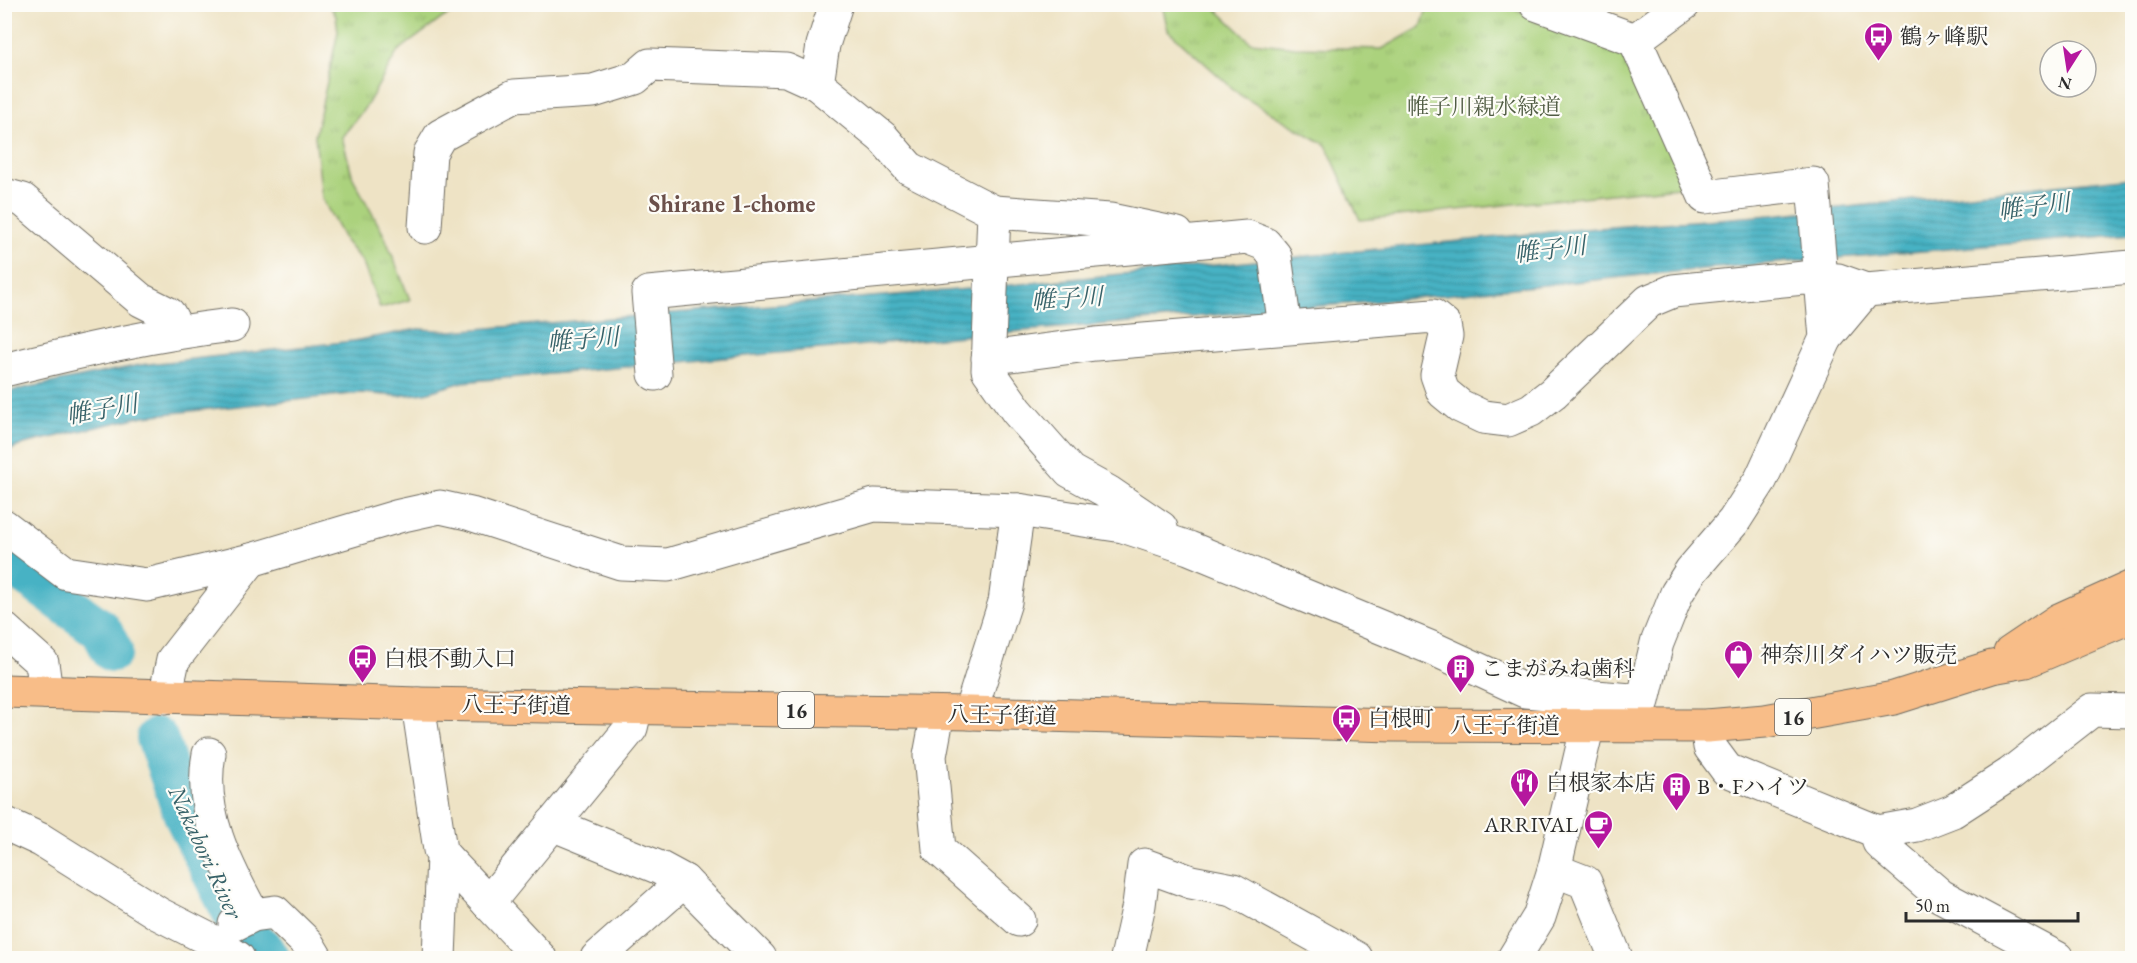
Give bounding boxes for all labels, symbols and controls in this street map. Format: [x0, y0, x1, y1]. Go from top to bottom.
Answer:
bus stop icon: 鶴ヶ峰駅 [1863, 20, 1895, 62]
place label: 鶴ヶ峰駅 [1900, 22, 1988, 51]
north arrow [2038, 39, 2098, 99]
text: N [2056, 72, 2074, 95]
park label: 帷子川親水緑道 [1407, 92, 1561, 121]
water label: 帷子川 [1996, 186, 2075, 226]
district label: Shirane 1-chome [649, 188, 815, 219]
water label: 帷子川 [1512, 229, 1591, 269]
water label: 帷子川 [1030, 280, 1107, 316]
water label: 帷子川 [546, 320, 623, 358]
water label: 帷子川 [64, 387, 143, 431]
shop icon: 神奈川ダイハツ販売 [1723, 638, 1755, 680]
place label: 神奈川ダイハツ販売 [1760, 640, 1957, 669]
bus stop icon: 白根不動入口 [347, 642, 379, 684]
place label: 白根不動入口 [384, 644, 516, 673]
building icon: こまがみね歯科 [1444, 652, 1476, 694]
place label: こまがみね歯科 [1481, 654, 1635, 683]
street label: 八王子街道 [461, 690, 571, 720]
road number: 16 [778, 692, 814, 728]
road number: 16 [1775, 699, 1811, 735]
street label: 八王子街道 [947, 700, 1057, 730]
bus stop icon: 白根町 [1331, 702, 1363, 744]
place label: 白根町 [1368, 704, 1434, 733]
street label: 八王子街道 [1450, 711, 1560, 740]
restaurant icon: 白根家本店 [1509, 766, 1541, 808]
place label: 白根家本店 [1546, 768, 1656, 797]
building icon: B・Fハイツ [1660, 770, 1692, 812]
place label: B・Fハイツ [1697, 772, 1809, 801]
water label: Nakabori River [161, 779, 251, 925]
cafe icon: ARRIVAL [1583, 808, 1615, 850]
place label: ARRIVAL [1483, 810, 1578, 839]
scale bar [1906, 885, 2078, 923]
text: 50 m [1915, 894, 1950, 917]

